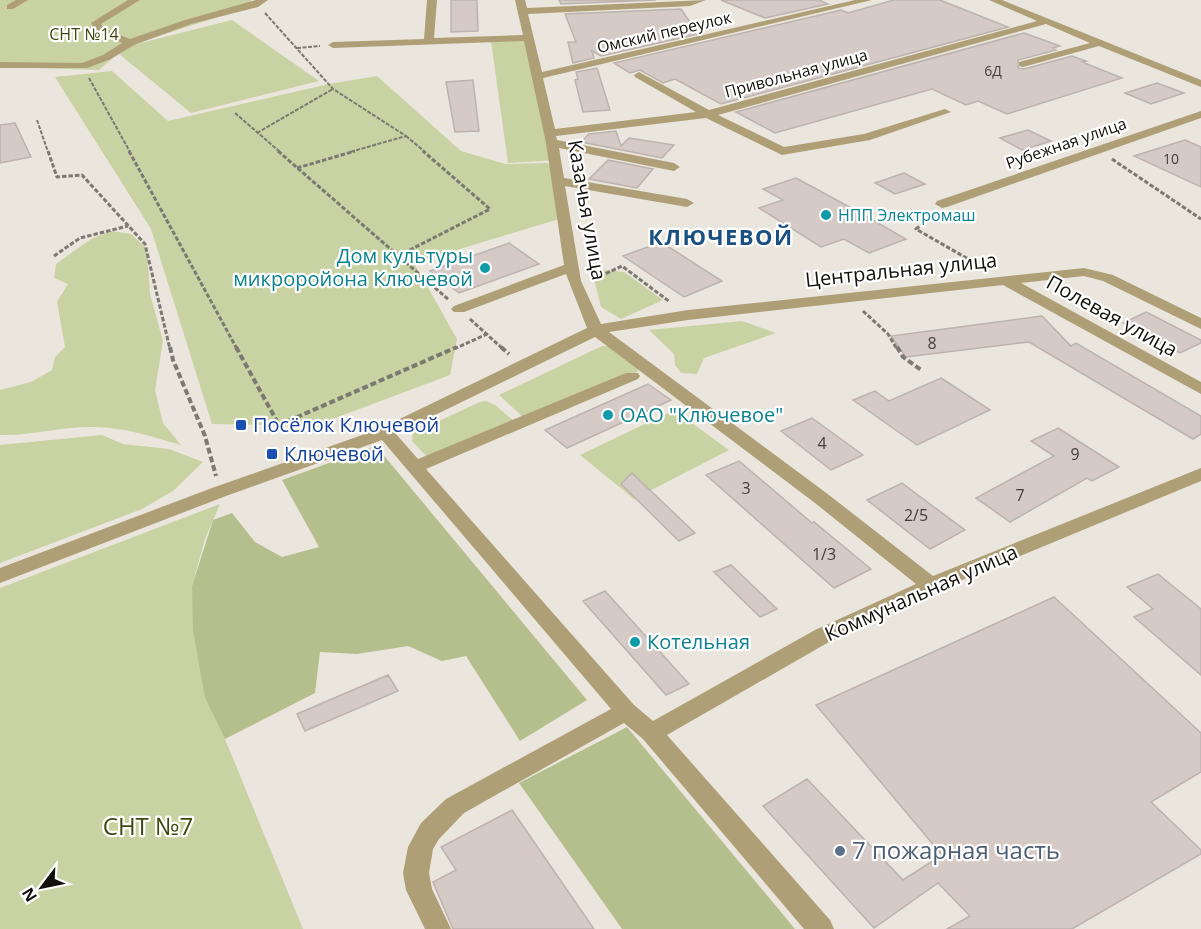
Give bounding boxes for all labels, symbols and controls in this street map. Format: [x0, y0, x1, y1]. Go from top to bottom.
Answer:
street label: Омский переулок [595, 6, 734, 58]
park label: СНТ №14 [49, 23, 119, 45]
street label: Привольная улица [722, 43, 870, 103]
house number: 6Д [984, 61, 1002, 80]
street label: Рубежная улица [1003, 112, 1129, 174]
street label: Казачья улица [562, 138, 613, 282]
house number: 10 [1163, 149, 1179, 168]
place label: НПП Электромаш [838, 204, 976, 226]
marker: НПП Электромаш [819, 208, 833, 222]
district label: КЛЮЧЕВОЙ [648, 221, 794, 251]
place label: Дом культуры микроройона Ключевой [233, 242, 473, 292]
street label: Центральная улица [804, 246, 998, 293]
marker: Дом культуры микроройона Ключевой [478, 261, 492, 275]
street label: Полевая улица [1042, 268, 1183, 363]
house number: 8 [927, 332, 937, 354]
place label: ОАО "Ключевое" [620, 401, 783, 428]
marker: ОАО "Ключевое" [601, 408, 615, 422]
place label: Посёлок Ключевой [253, 411, 439, 438]
marker: Посёлок Ключевой [234, 418, 248, 432]
house number: 4 [817, 432, 827, 454]
place label: Ключевой [284, 440, 384, 467]
house number: 9 [1070, 443, 1080, 465]
marker: Ключевой [265, 447, 279, 461]
house number: 3 [741, 477, 751, 499]
house number: 7 [1015, 484, 1025, 506]
house number: 2/5 [904, 504, 928, 526]
street label: Коммунальная улица [820, 538, 1022, 647]
house number: 1/3 [812, 543, 836, 565]
place label: Котельная [647, 628, 750, 655]
marker: Котельная [628, 635, 642, 649]
park label: СНТ №7 [103, 809, 193, 842]
place label: 7 пожарная часть [852, 833, 1060, 866]
marker: 7 пожарная часть [833, 844, 847, 858]
north arrow [12, 857, 72, 917]
text: N [17, 884, 42, 906]

